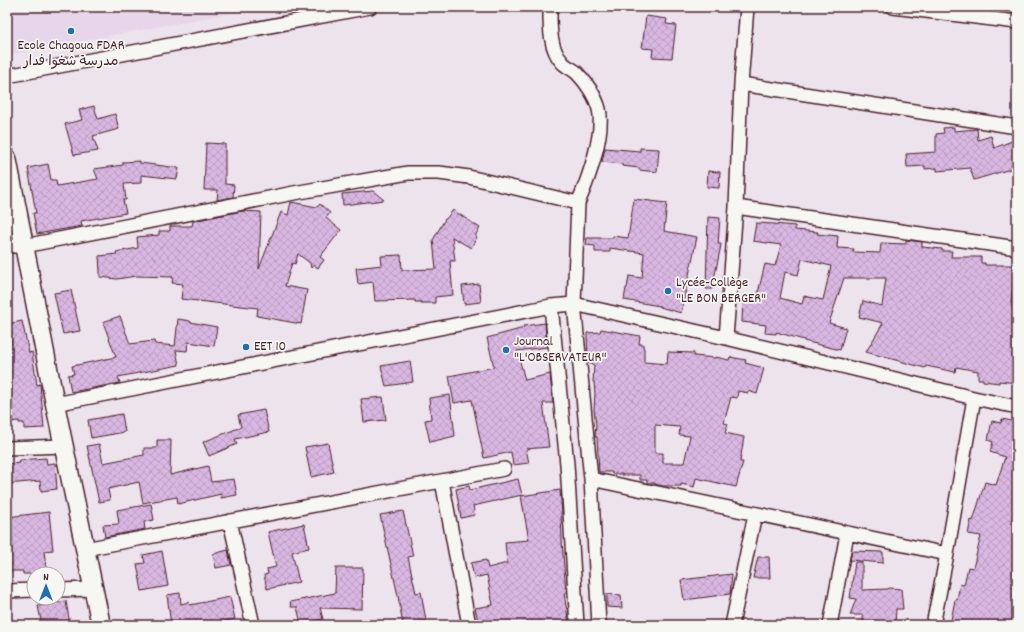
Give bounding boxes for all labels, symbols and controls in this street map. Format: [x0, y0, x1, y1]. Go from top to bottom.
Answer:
marker: Ecole Chagoua FDAR مدرسة شغوا فدار [66, 26, 76, 36]
place label: Ecole Chagoua FDAR مدرسة شغوا فدار [18, 36, 125, 72]
place label: Lycée-Collège "LE BON BERGER" [676, 273, 766, 309]
marker: Lycée-Collège "LE BON BERGER" [663, 286, 673, 296]
place label: Journal "L'OBSERVATEUR" [514, 332, 606, 368]
place label: EET 10 [254, 337, 286, 357]
marker: EET 10 [241, 342, 251, 352]
marker: Journal "L'OBSERVATEUR" [501, 345, 511, 355]
north arrow [26, 566, 66, 606]
text: N [43, 570, 49, 586]

